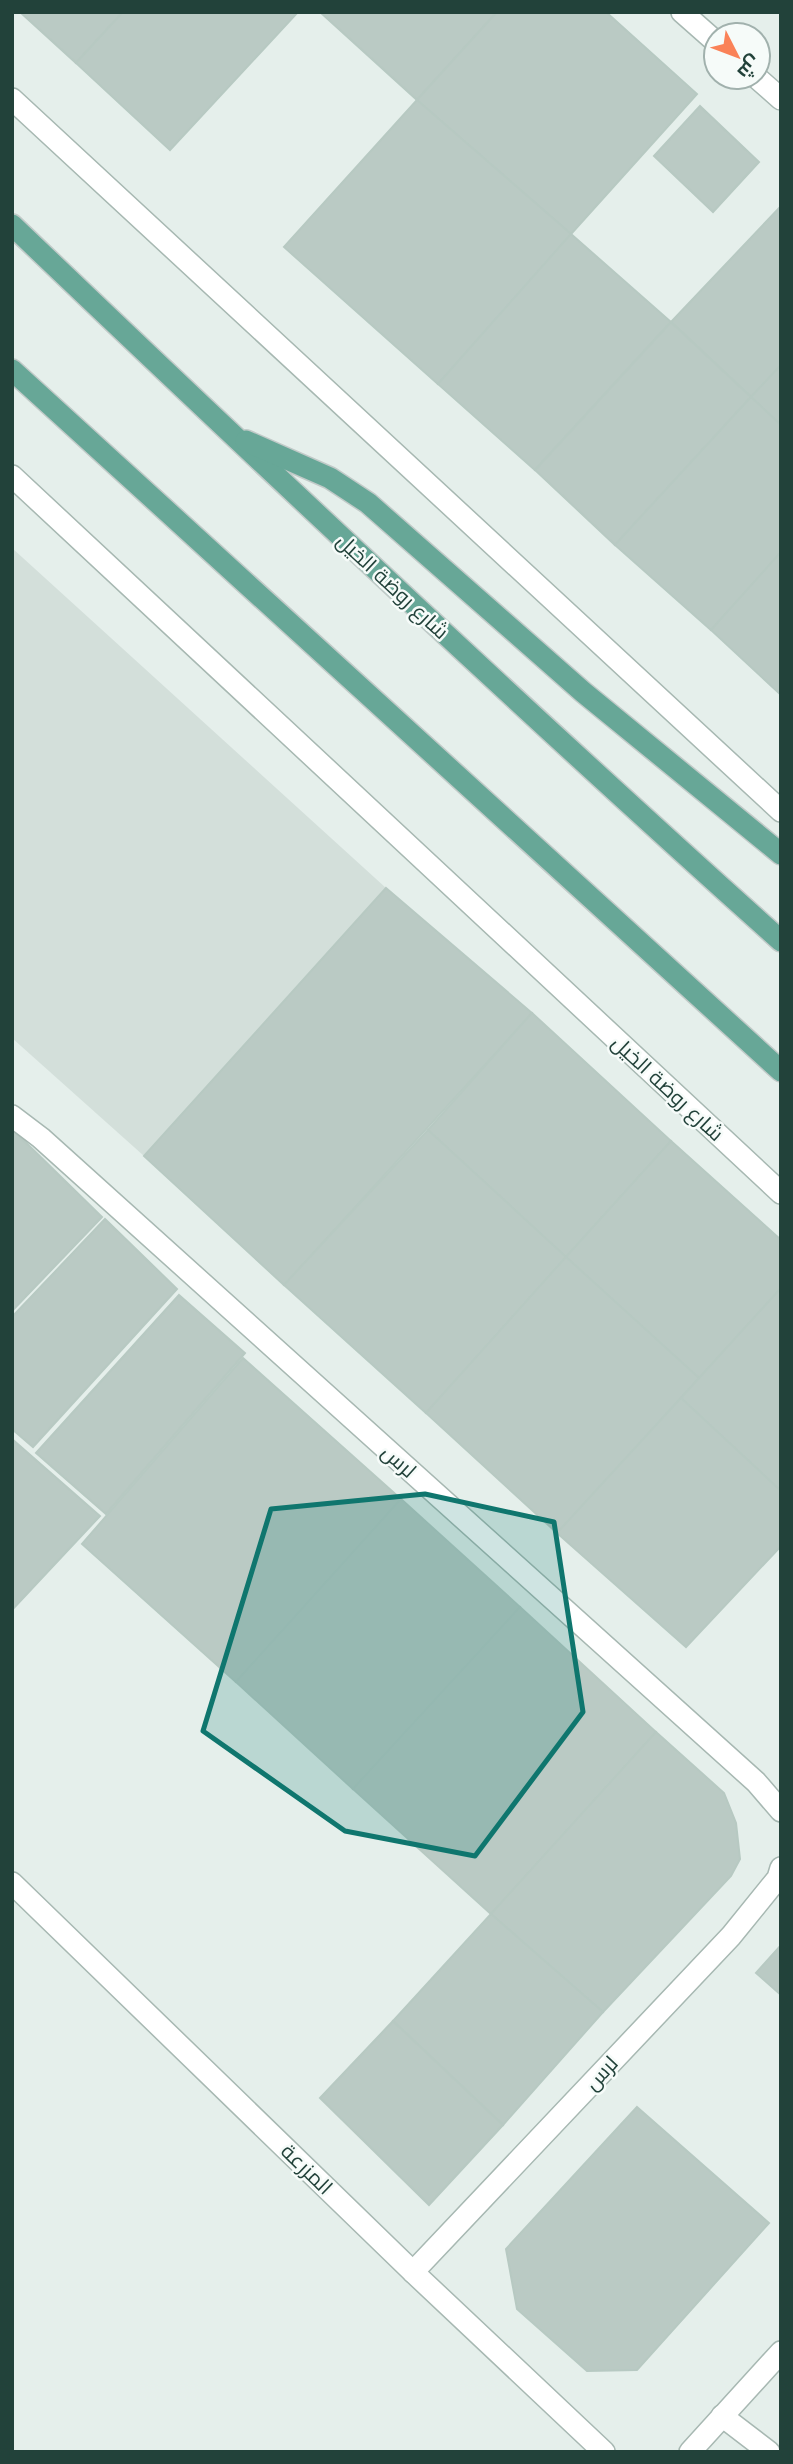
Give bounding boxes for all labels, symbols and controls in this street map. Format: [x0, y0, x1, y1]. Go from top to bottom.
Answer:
north arrow [702, 21, 772, 91]
text: ش [733, 50, 765, 83]
street label: شارع روضة الخيل [331, 529, 453, 646]
street label: شارع روضة الخيل [606, 1031, 728, 1148]
street label: لرس [376, 1440, 421, 1484]
street label: لرس [580, 2051, 624, 2096]
street label: المزرعة [276, 2139, 337, 2200]

